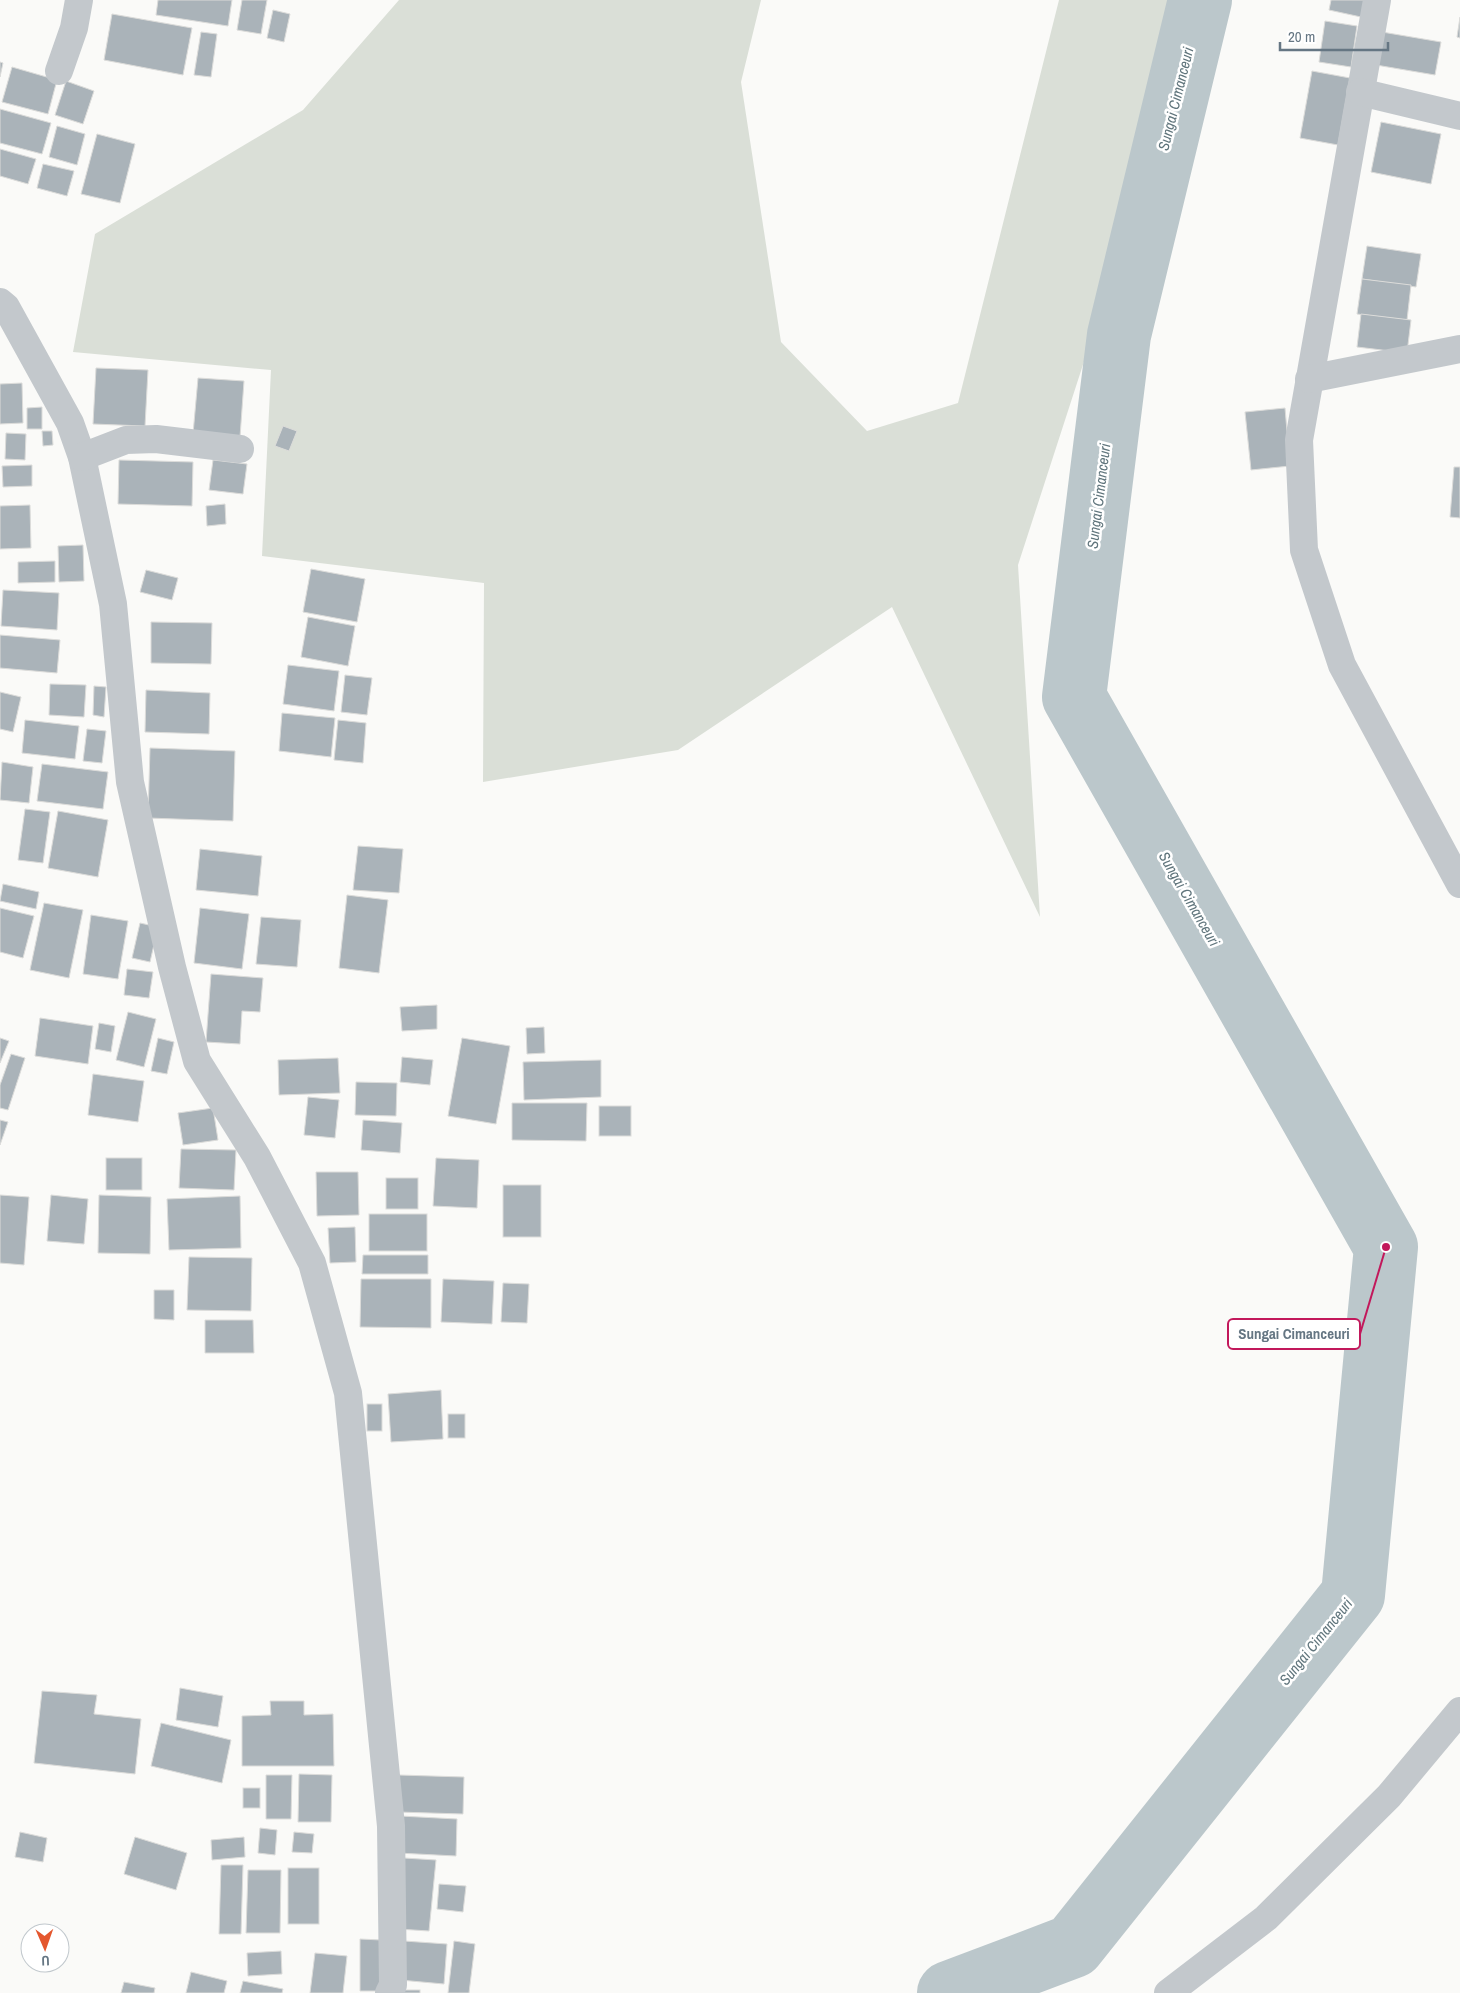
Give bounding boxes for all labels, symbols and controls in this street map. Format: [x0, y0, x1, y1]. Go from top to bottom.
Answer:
scale bar [1280, 20, 1388, 52]
text: 20 m [1288, 26, 1315, 47]
water label: Sungai Cimanceuri [1153, 44, 1199, 153]
water label: Sungai Cimanceuri [1082, 441, 1115, 550]
water label: Sungai Cimanceuri [1154, 848, 1225, 950]
callout: Sungai Cimanceuri [1228, 1319, 1360, 1349]
text: Sungai Cimanceuri [1238, 1323, 1350, 1344]
water label: Sungai Cimanceuri [1274, 1593, 1357, 1689]
north arrow [20, 1923, 70, 1973]
text: U [41, 1952, 50, 1970]

